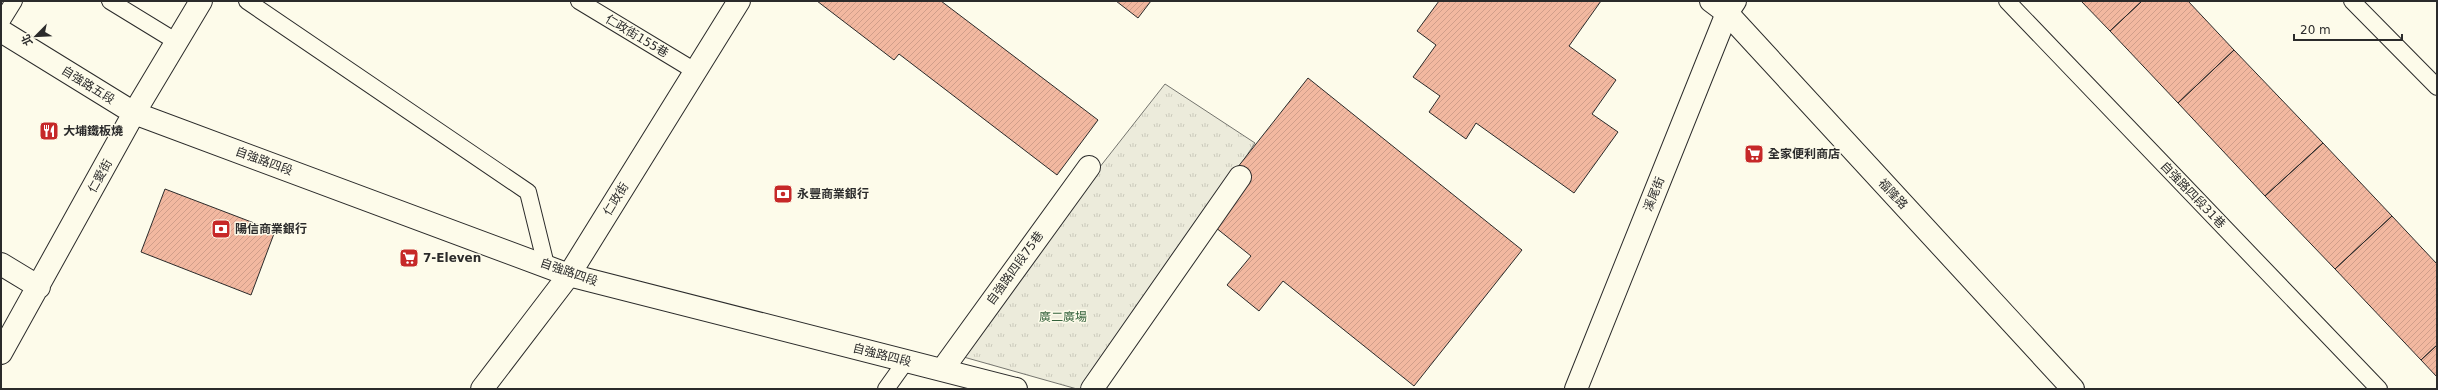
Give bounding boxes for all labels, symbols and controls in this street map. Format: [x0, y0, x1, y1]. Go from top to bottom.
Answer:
street label: 仁政街155巷 [603, 12, 671, 60]
north arrow [16, 16, 56, 56]
scale bar [2294, 16, 2402, 42]
text: 20 m [2300, 23, 2331, 37]
text: 北 [19, 32, 35, 48]
street label: 自強路五段 [59, 63, 117, 107]
restaurant icon: 大埔鐵板燒 [38, 120, 60, 142]
place label: 大埔鐵板燒 [63, 124, 123, 138]
supermarket icon: 全家便利商店 [1743, 143, 1765, 165]
street label: 自強路四段 [233, 144, 295, 178]
place label: 全家便利商店 [1768, 147, 1840, 161]
street label: 仁愛街 [85, 157, 115, 195]
street label: 自強路四段31巷 [2158, 159, 2228, 231]
street label: 溪尾街 [1641, 175, 1667, 213]
street label: 福隆路 [1876, 176, 1910, 212]
street label: 仁政街 [601, 180, 631, 218]
bank icon: 永豐商業銀行 [772, 183, 794, 205]
place label: 永豐商業銀行 [797, 187, 869, 201]
bank icon: 陽信商業銀行 [210, 218, 232, 240]
place label: 陽信商業銀行 [235, 222, 307, 236]
street label: 自強路四段75巷 [984, 229, 1046, 307]
supermarket icon: 7-Eleven [398, 247, 420, 269]
place label: 7-Eleven [423, 251, 481, 265]
street label: 自強路四段 [538, 256, 600, 288]
park label: 廣二廣場 [1039, 310, 1087, 324]
street label: 自強路四段 [851, 341, 913, 369]

